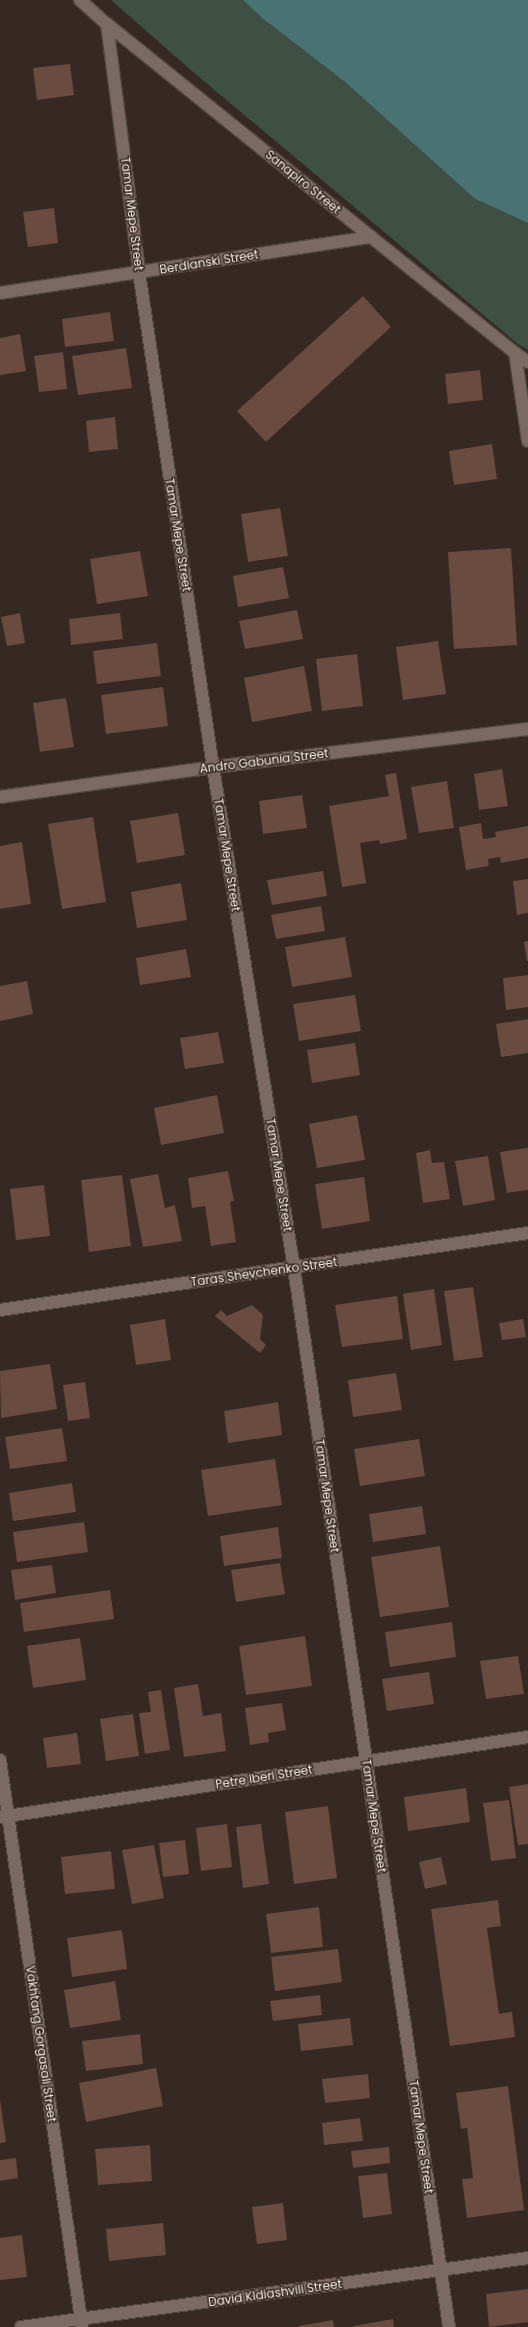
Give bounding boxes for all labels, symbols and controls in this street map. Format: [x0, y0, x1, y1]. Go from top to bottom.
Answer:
street label: Sanapiro Street [263, 147, 343, 217]
street label: Tamar Mepe Street [118, 156, 146, 272]
street label: Berdianski Street [159, 247, 259, 277]
street label: Tamar Mepe Street [162, 477, 194, 593]
street label: Andro Gabunia Street [199, 746, 329, 776]
street label: Tamar Mepe Street [211, 797, 243, 913]
street label: Tamar Mepe Street [263, 1117, 295, 1233]
street label: Taras Shevchenko Street [190, 1255, 338, 1289]
street label: Tamar Mepe Street [312, 1438, 342, 1554]
street label: Tamar Mepe Street [359, 1758, 389, 1874]
street label: Petre Iberi Street [214, 1762, 314, 1792]
street label: Vakhtang Gorgasali Street [23, 1965, 59, 2123]
street label: Tamar Mepe Street [406, 2079, 436, 2195]
street label: David Kldiashvili Street [207, 2276, 343, 2310]

